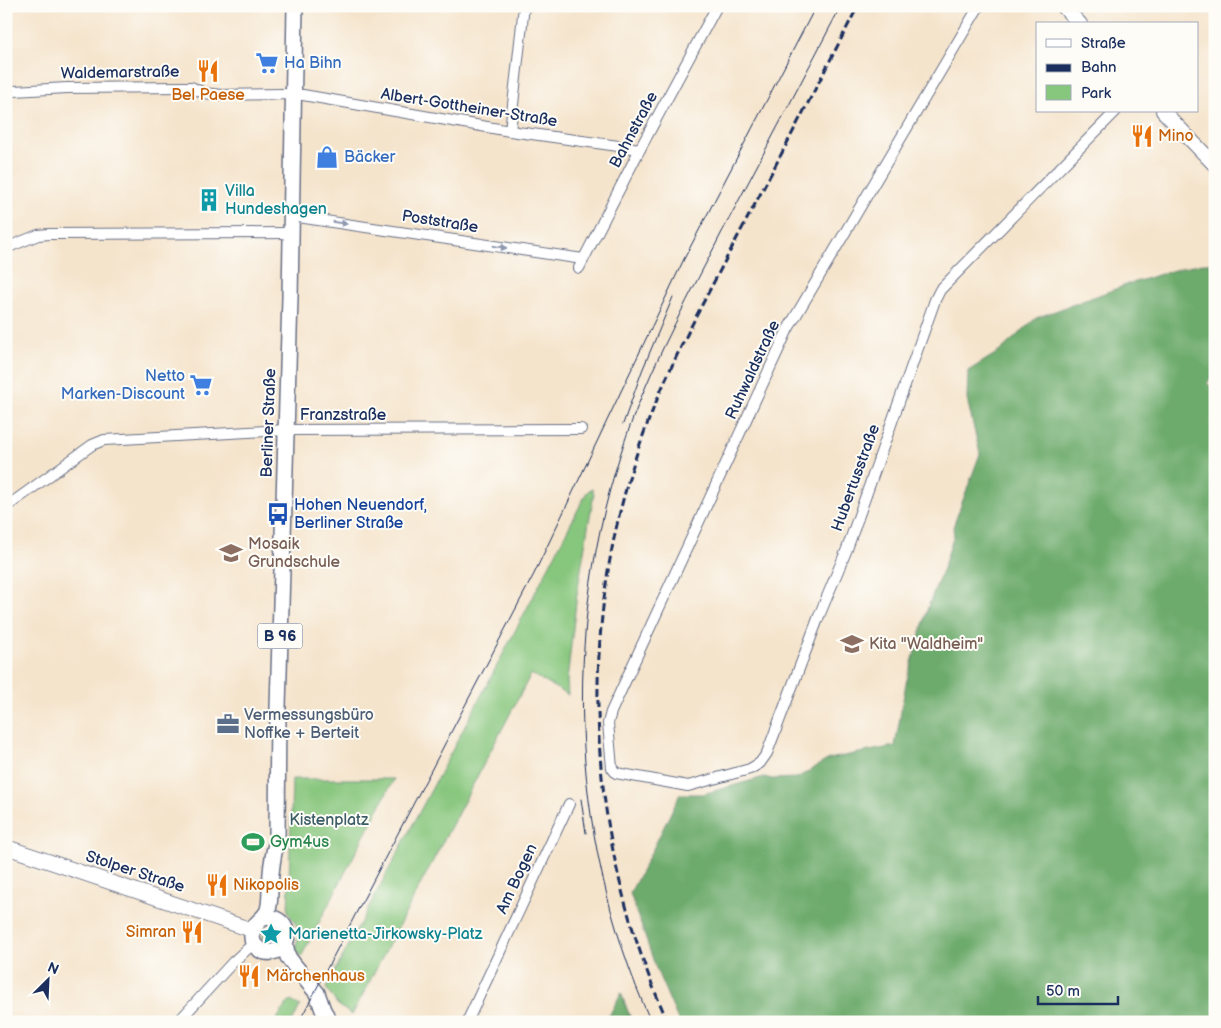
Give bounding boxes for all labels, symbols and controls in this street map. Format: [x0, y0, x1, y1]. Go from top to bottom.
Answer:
legend [1036, 22, 1198, 112]
text: Straße [1081, 34, 1126, 53]
supermarket icon: Ha Bihn [254, 50, 280, 76]
place label: Ha Bihn [284, 54, 342, 73]
restaurant icon: Bel Paese [195, 58, 221, 84]
text: Bahn [1081, 58, 1117, 77]
street label: Waldemarstraße [60, 62, 180, 84]
text: Park [1081, 84, 1112, 103]
street label: Albert-Gottheiner-Straße [379, 85, 559, 131]
place label: Bel Paese [171, 86, 245, 105]
street label: Bahnstraße [606, 88, 662, 171]
restaurant icon: Mino [1129, 123, 1155, 149]
place label: Mino [1158, 127, 1194, 146]
shop icon: Bäcker [314, 144, 340, 170]
place label: Bäcker [344, 148, 396, 167]
place label: Villa Hundeshagen [225, 182, 327, 219]
building icon: Villa Hundeshagen [196, 187, 222, 213]
street label: Poststraße [401, 207, 480, 237]
one-way arrow [332, 219, 348, 227]
one-way arrow [493, 243, 509, 251]
street label: Ruhwaldstraße [722, 317, 784, 423]
place label: Netto Marken-Discount [61, 367, 185, 404]
street label: Berliner Straße [258, 368, 280, 478]
supermarket icon: Netto Marken-Discount [188, 372, 214, 398]
street label: Franzstraße [300, 406, 387, 425]
street label: Hubertusstraße [828, 421, 884, 534]
place label: Hohen Neuendorf, Berliner Straße [294, 496, 427, 533]
bus stop icon: Hohen Neuendorf, Berliner Straße [265, 501, 291, 527]
place label: Mosaik Grundschule [248, 535, 340, 572]
school or university icon: Mosaik Grundschule [218, 540, 244, 566]
road number: B 96 [258, 624, 302, 648]
school or university icon: Kita "Waldheim" [839, 631, 865, 657]
place label: Kita "Waldheim" [869, 635, 983, 654]
place label: Vermessungsbüro Noffke + Berteit [244, 706, 374, 743]
office icon: Vermessungsbüro Noffke + Berteit [215, 711, 241, 737]
park label: Kistenplatz [289, 811, 369, 830]
sports icon: Gym4us [240, 829, 266, 855]
place label: Gym4us [270, 833, 329, 852]
street label: Am Bogen [493, 841, 541, 917]
street label: Stolper Straße [83, 847, 187, 897]
restaurant icon: Nikopolis [204, 872, 230, 898]
place label: Nikopolis [233, 876, 299, 895]
restaurant icon: Simran [179, 919, 205, 945]
place icon: Marienetta-Jirkowsky-Platz [258, 921, 284, 947]
place label: Simran [126, 923, 176, 942]
place label: Marienetta-Jirkowsky-Platz [288, 925, 483, 944]
north arrow [22, 956, 72, 1006]
text: N [45, 959, 61, 978]
restaurant icon: Märchenhaus [236, 963, 262, 989]
place label: Märchenhaus [266, 967, 365, 986]
scale bar [1038, 973, 1118, 1005]
text: 50 m [1046, 982, 1080, 1001]

